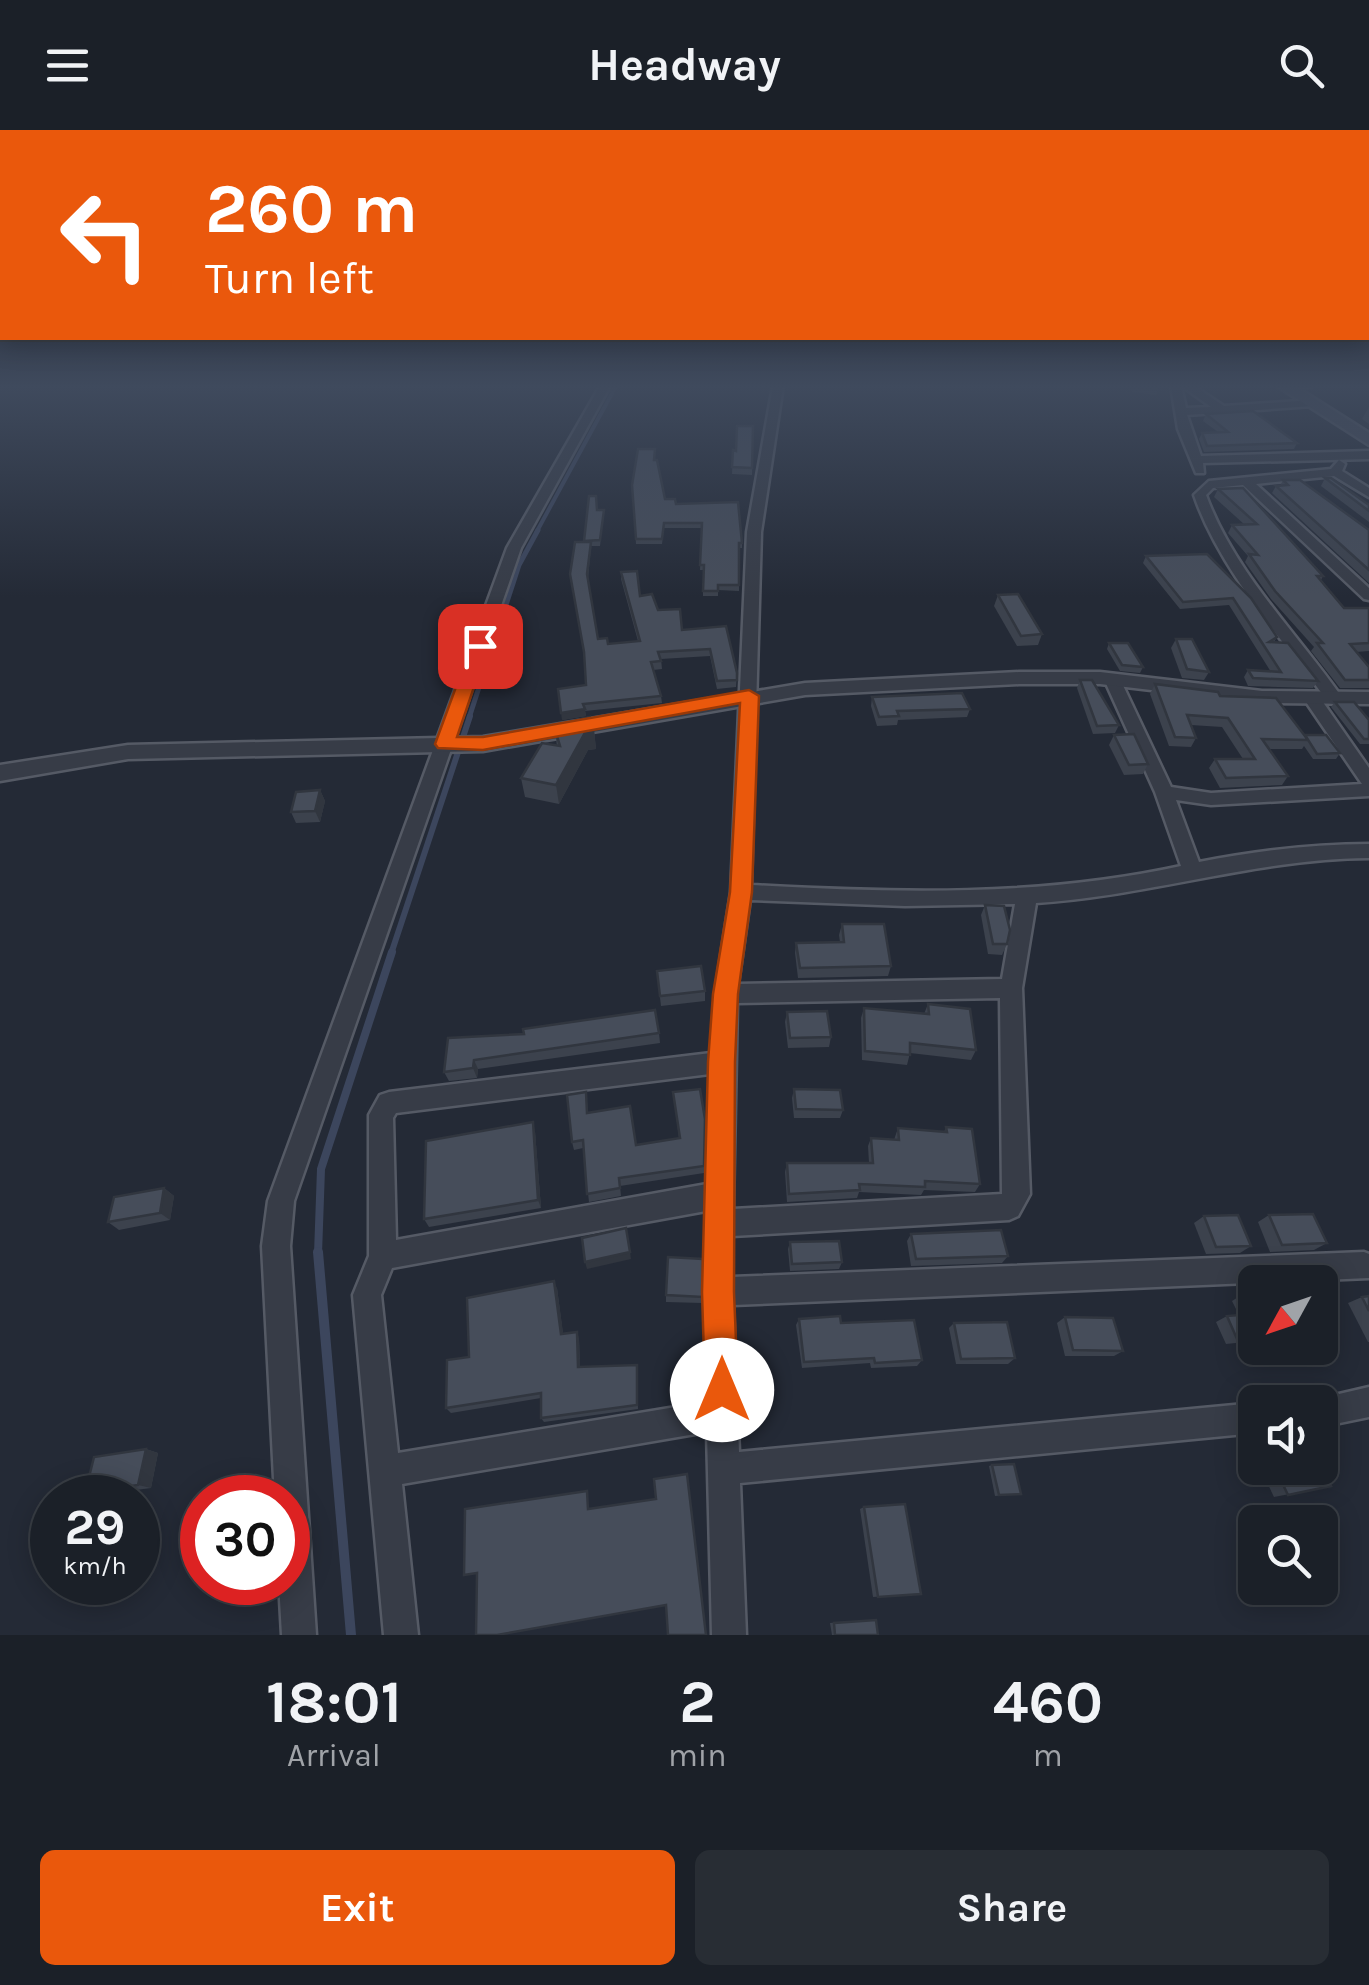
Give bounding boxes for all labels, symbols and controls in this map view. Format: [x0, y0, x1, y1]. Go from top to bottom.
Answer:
icon: menu [40, 38, 95, 93]
icon: search [1274, 38, 1329, 93]
text: Headway [588, 39, 781, 91]
text: 260 m [205, 168, 418, 250]
icon: left [40, 170, 170, 300]
text: Turn left [205, 252, 374, 304]
pin [438, 604, 523, 689]
icon: arrive [453, 619, 508, 674]
north arrow [1238, 1265, 1338, 1365]
map controls [1238, 1265, 1338, 1605]
position arrow [670, 1338, 774, 1442]
button: sound [1238, 1385, 1338, 1485]
speed limit sign: 30 [180, 1475, 310, 1605]
text: 29 [65, 1498, 125, 1557]
button: search [1238, 1505, 1338, 1605]
text: km/h [63, 1551, 127, 1580]
text: 18:01 [266, 1667, 402, 1737]
text: 2 [679, 1667, 715, 1737]
text: 460 [993, 1667, 1103, 1737]
text: Arrival [287, 1737, 381, 1774]
text: min [668, 1737, 727, 1774]
text: m [1033, 1737, 1063, 1774]
button: Exit [40, 1850, 675, 1965]
button: Share [695, 1850, 1329, 1965]

